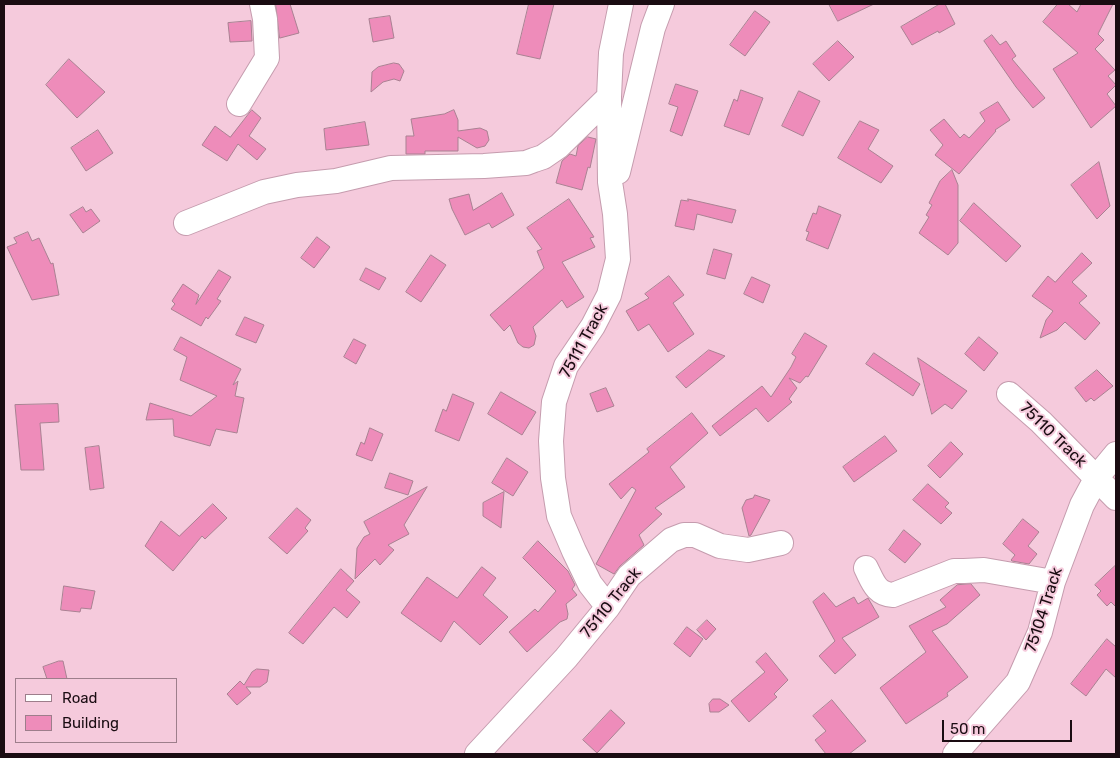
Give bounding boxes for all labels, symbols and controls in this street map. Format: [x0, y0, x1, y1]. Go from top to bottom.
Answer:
street label: 75111 Track [556, 301, 612, 381]
street label: 75110 Track [1016, 399, 1090, 471]
street label: 75110 Track [577, 564, 645, 642]
street label: 75104 Track [1021, 565, 1067, 655]
legend [15, 678, 178, 743]
text: Road [62, 689, 98, 707]
scale bar [945, 710, 1075, 742]
text: Building [62, 714, 119, 732]
text: 50 m [950, 720, 985, 738]

